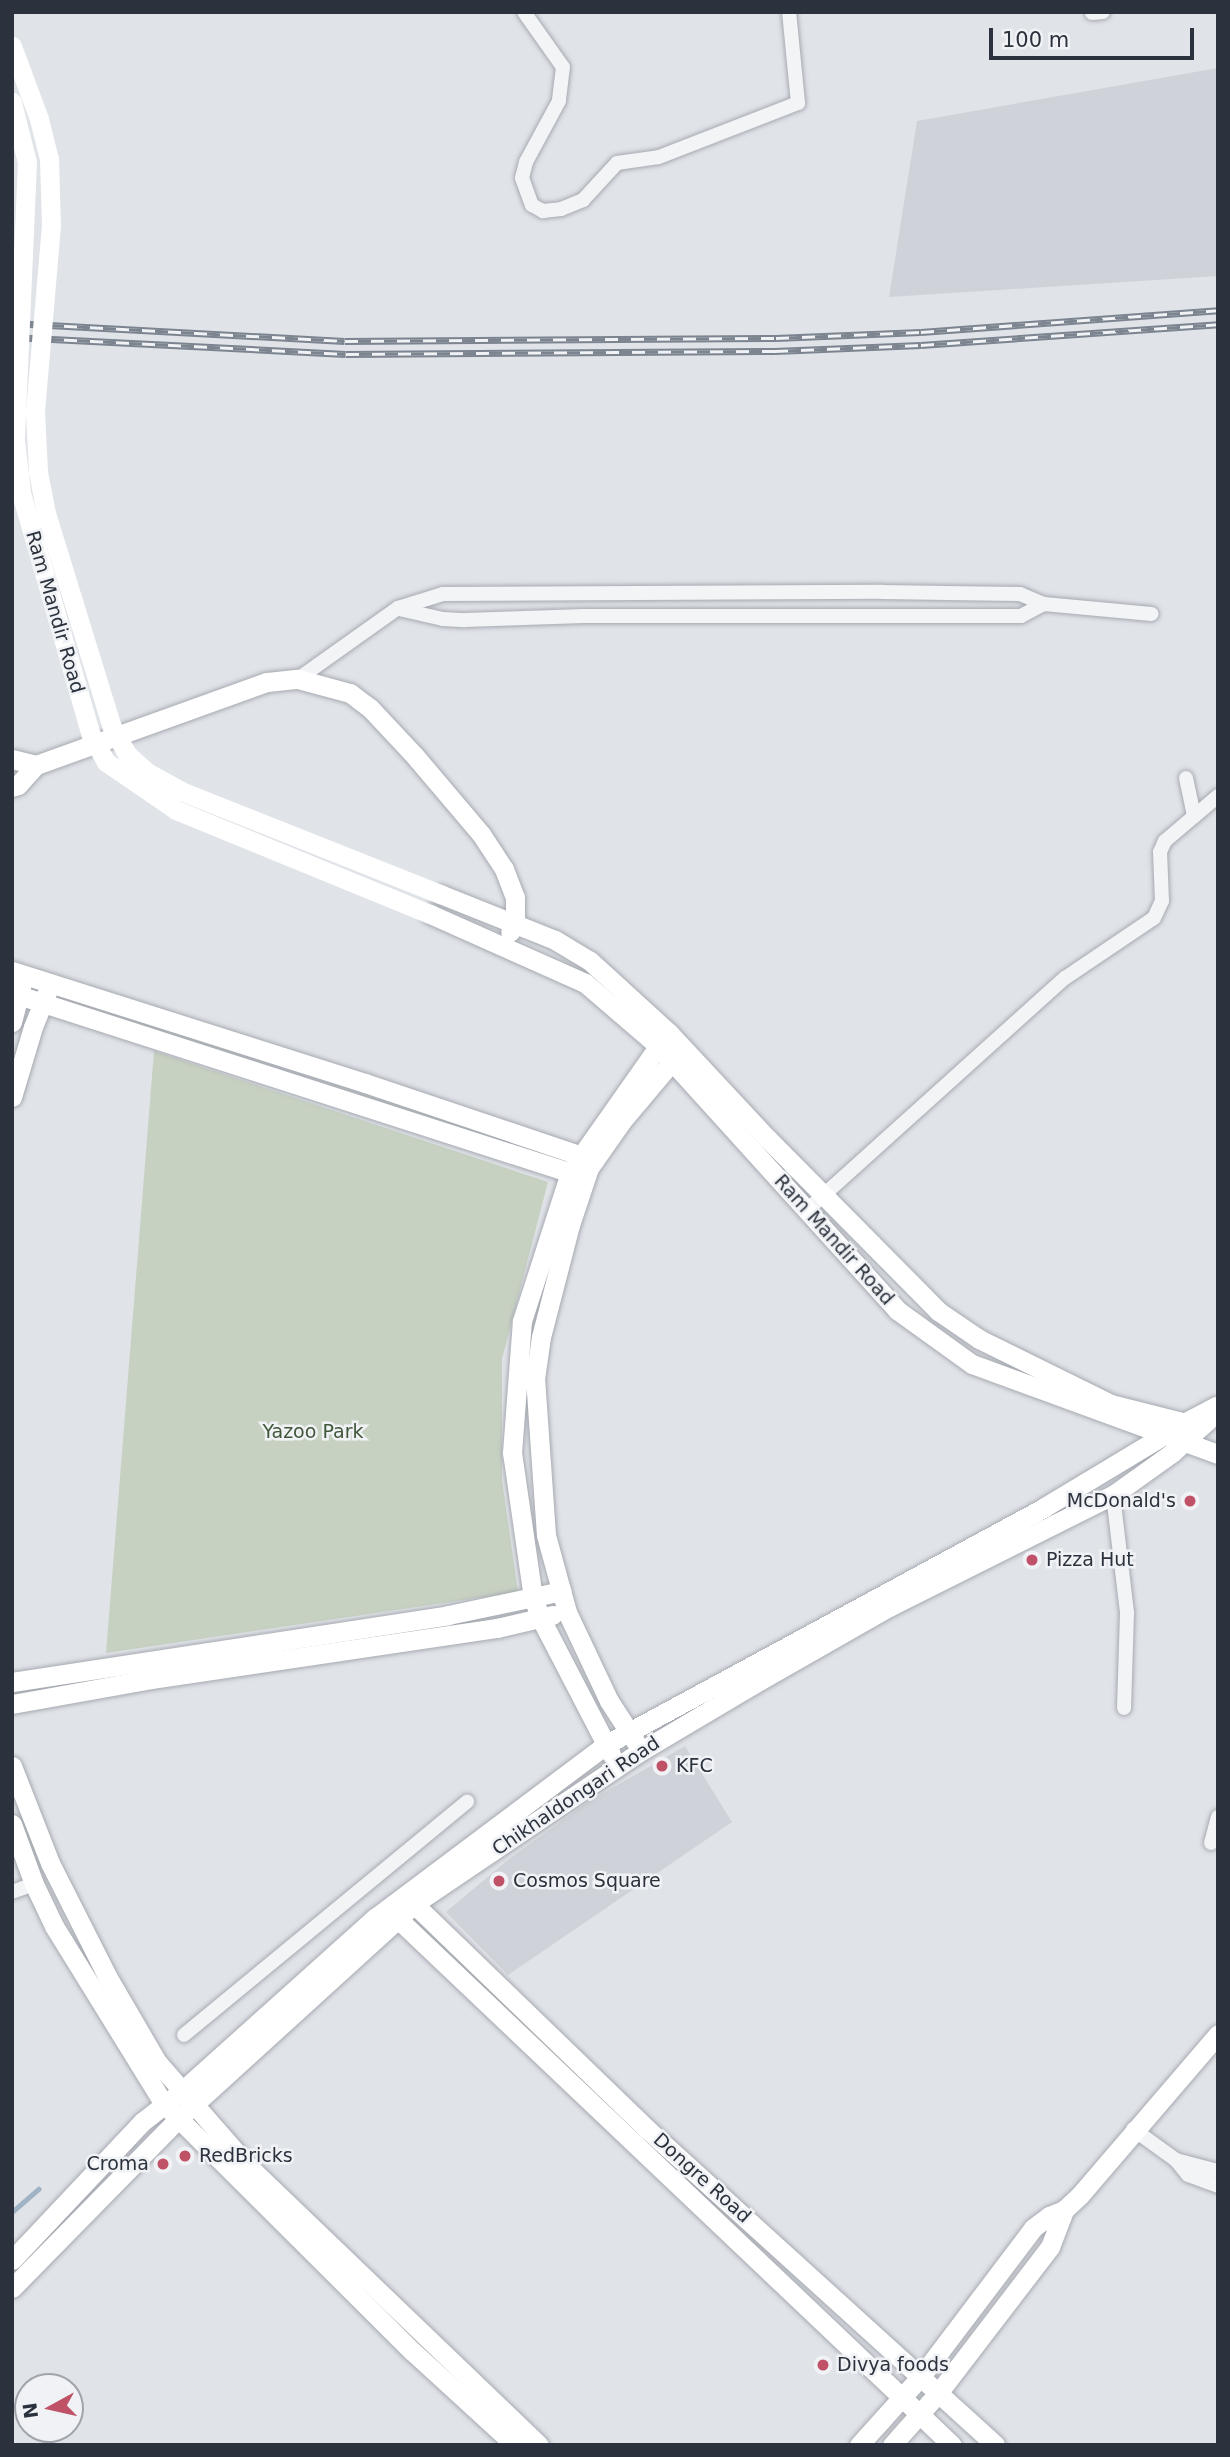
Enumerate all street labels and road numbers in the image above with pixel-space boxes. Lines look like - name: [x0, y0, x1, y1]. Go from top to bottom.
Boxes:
- street label: Ram Mandir Road: [21, 528, 89, 696]
- street label: Ram Mandir Road: [769, 1170, 899, 1310]
- street label: Chikhaldongari Road: [488, 1732, 664, 1860]
- street label: Dongre Road: [649, 2128, 755, 2228]

